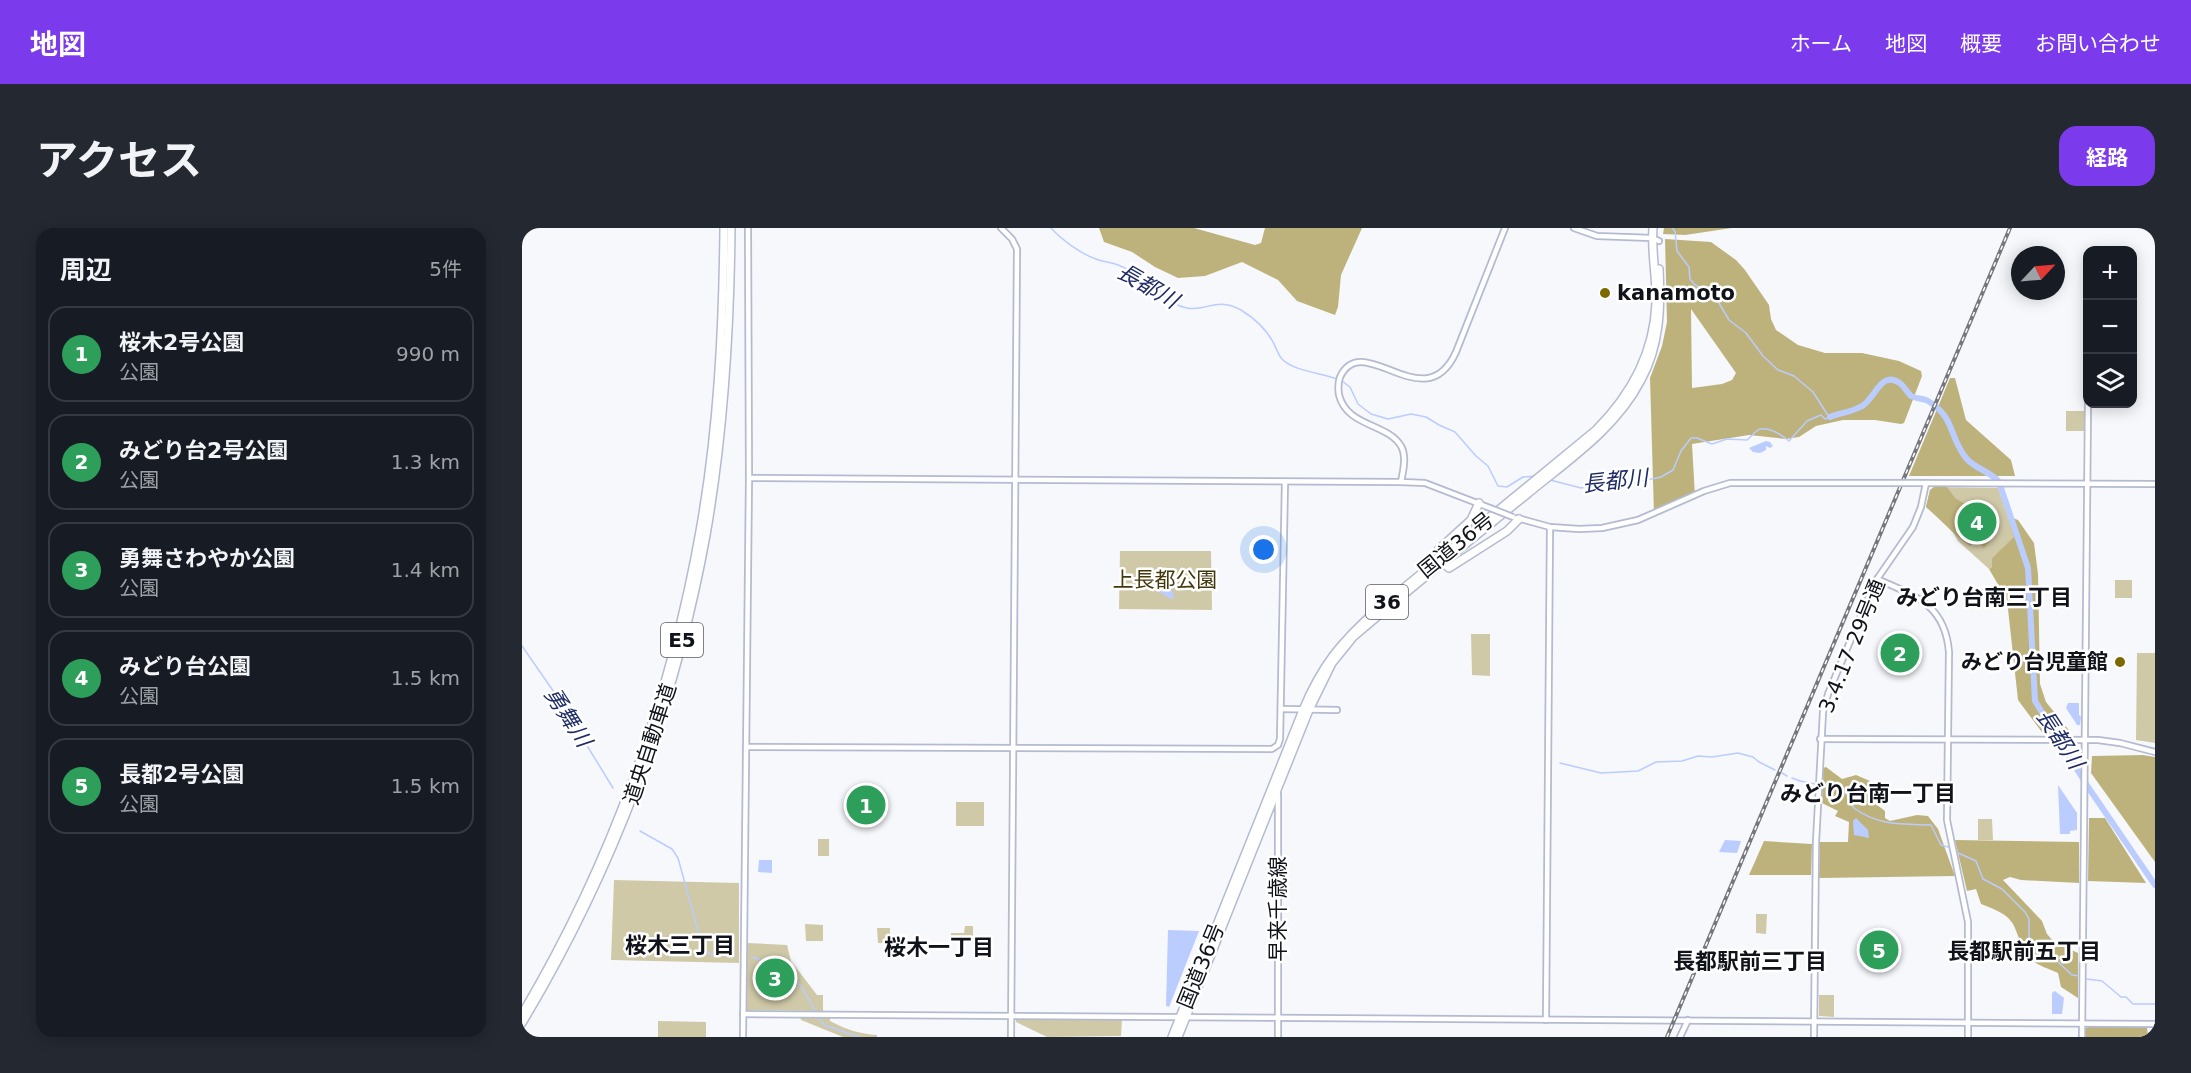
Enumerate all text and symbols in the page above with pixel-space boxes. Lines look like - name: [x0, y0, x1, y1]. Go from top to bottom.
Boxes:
- text: 地図: [30, 28, 86, 61]
- text: ホーム: [1790, 32, 1852, 56]
- text: 地図: [1885, 32, 1927, 56]
- text: 概要: [1960, 32, 2002, 56]
- text: お問い合わせ: [2035, 32, 2161, 56]
- button: 経路: [2059, 126, 2155, 186]
- text: アクセス: [36, 136, 202, 185]
- north arrow: [2011, 246, 2065, 300]
- map controls: [2083, 246, 2137, 408]
- button: +: [2083, 246, 2137, 300]
- text: 周辺: [60, 255, 112, 285]
- text: 5件: [429, 257, 462, 281]
- water label: 長都川: [1113, 259, 1185, 314]
- place label: kanamoto: [1617, 281, 1735, 305]
- marker: kanamoto: [1598, 286, 1612, 300]
- button: −: [2083, 300, 2137, 354]
- text: 桜木2号公園: [119, 330, 244, 355]
- text: 1: [75, 342, 88, 366]
- text: 990 m: [396, 342, 460, 366]
- button: layers: [2083, 354, 2137, 408]
- text: 公園: [119, 360, 159, 384]
- text: みどり台2号公園: [119, 438, 288, 463]
- text: 2: [75, 450, 88, 474]
- text: 1.3 km: [391, 450, 460, 474]
- water label: 長都川: [1581, 465, 1651, 497]
- text: 公園: [119, 468, 159, 492]
- pin: 4: [1958, 500, 1996, 544]
- street label: 国道36号: [1414, 507, 1498, 583]
- your location: [1249, 535, 1278, 564]
- text: 勇舞さわやか公園: [119, 546, 295, 571]
- text: 3: [75, 558, 88, 582]
- text: 1.4 km: [391, 558, 460, 582]
- park label: 上長都公園: [1113, 568, 1218, 592]
- text: 公園: [119, 576, 159, 600]
- street label: 3.4.17 29号通: [1814, 576, 1890, 716]
- road number: 36: [1366, 585, 1408, 619]
- district label: みどり台南三丁目: [1896, 585, 2072, 610]
- road number: E5: [661, 623, 703, 657]
- pin: 2: [1880, 630, 1920, 676]
- place label: みどり台児童館: [1961, 650, 2108, 674]
- text: みどり台公園: [119, 654, 251, 679]
- marker: みどり台児童館: [2113, 655, 2127, 669]
- text: 4: [75, 666, 88, 690]
- text: 1.5 km: [391, 666, 460, 690]
- street label: 道央自動車道: [619, 680, 681, 808]
- water label: 勇舞川: [540, 683, 598, 753]
- text: 公園: [119, 684, 159, 708]
- water label: 長都川: [2032, 705, 2090, 775]
- text: 長都2号公園: [119, 762, 244, 787]
- text: 5: [75, 774, 88, 798]
- text: 1.5 km: [391, 774, 460, 798]
- district label: みどり台南一丁目: [1780, 781, 1956, 806]
- pin: 1: [846, 782, 886, 828]
- text: 公園: [119, 792, 159, 816]
- street label: 早来千歳線: [1266, 857, 1290, 962]
- street label: 国道36号: [1173, 920, 1229, 1012]
- pin: 5: [1860, 928, 1898, 972]
- district label: 桜木三丁目: [625, 933, 735, 958]
- district label: 桜木一丁目: [884, 935, 994, 960]
- district label: 長都駅前五丁目: [1947, 939, 2101, 964]
- district label: 長都駅前三丁目: [1673, 949, 1827, 974]
- pin: 3: [756, 956, 794, 1000]

